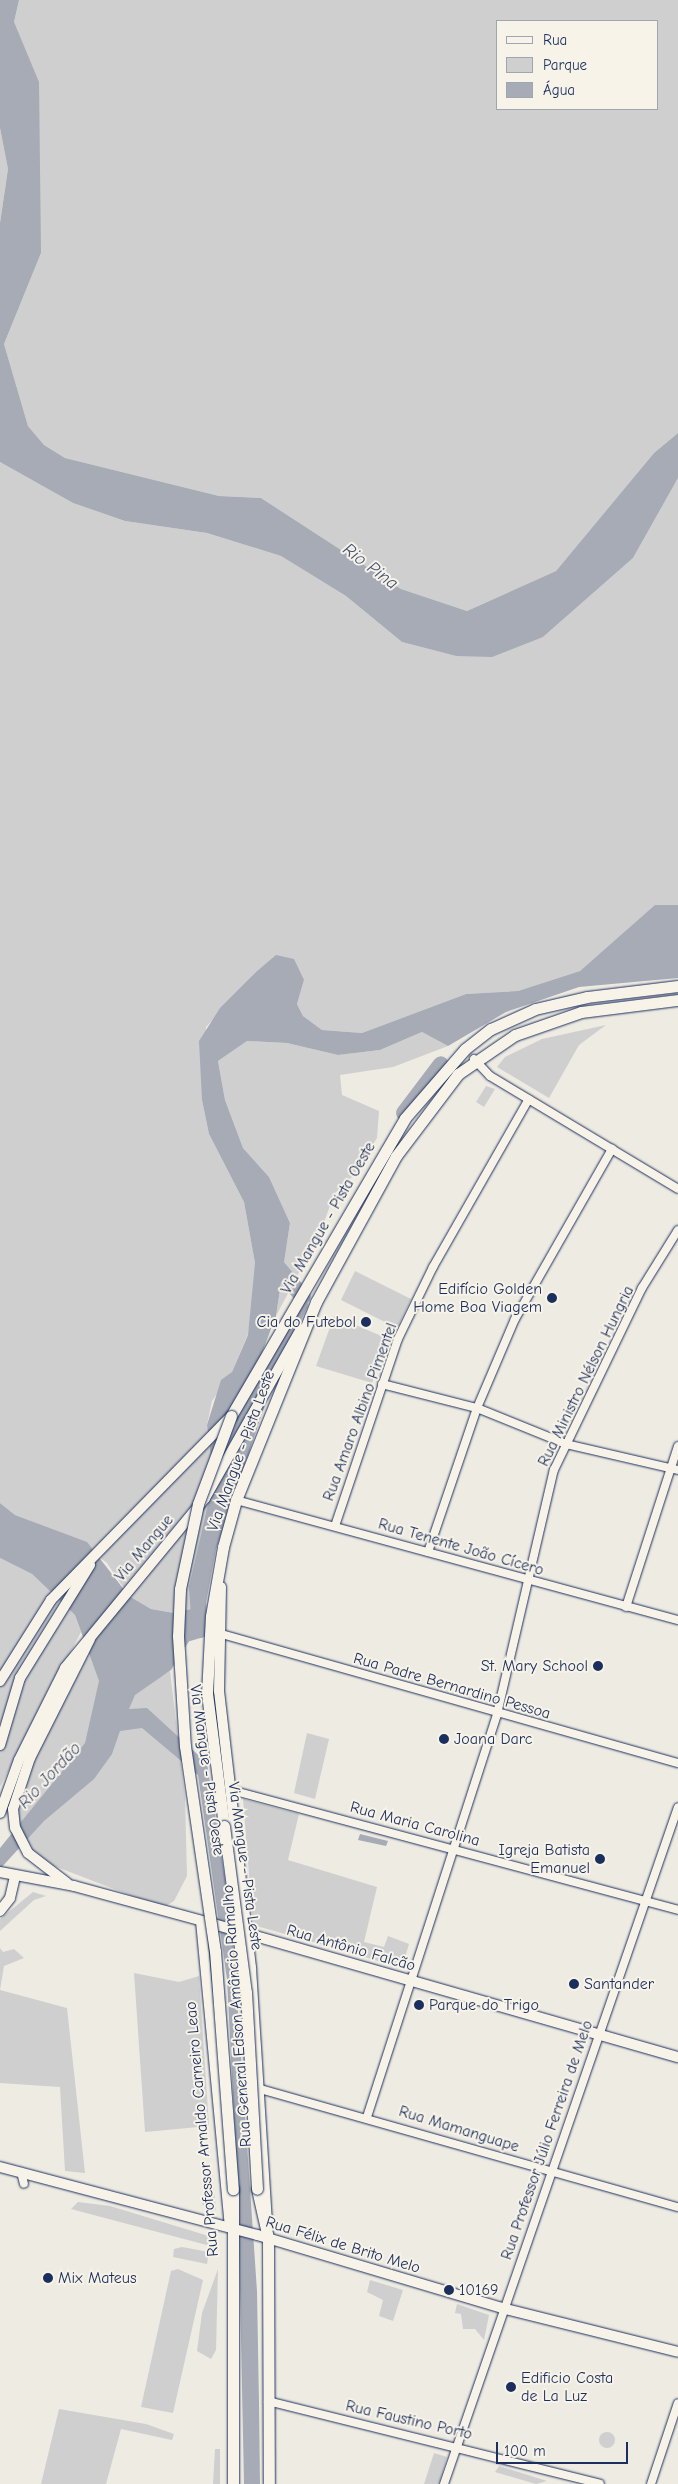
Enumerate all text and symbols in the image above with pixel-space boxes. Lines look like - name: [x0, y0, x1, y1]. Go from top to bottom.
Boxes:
- legend: [496, 20, 658, 110]
- text: Rua: [543, 31, 567, 49]
- text: Parque: [543, 56, 587, 74]
- text: Água: [543, 81, 575, 99]
- water label: Rio Pina: [338, 539, 402, 595]
- street label: Via Mangue - Pista Oeste: [277, 1139, 379, 1297]
- place label: Edifício Golden Home Boa Viagem: [413, 1279, 542, 1317]
- street label: Rua Ministro Nélson Hungria: [534, 1283, 638, 1469]
- marker: Edifício Golden Home Boa Viagem: [546, 1292, 558, 1304]
- place label: Cia do Futebol: [257, 1312, 356, 1332]
- marker: Cia do Futebol: [360, 1316, 372, 1328]
- street label: Rua Amaro Albino Pimentel: [319, 1320, 401, 1504]
- street label: Via Mangue - Pista Leste: [203, 1368, 279, 1534]
- street label: Via Mangue: [111, 1511, 177, 1585]
- street label: Rua Tenente João Cícero: [376, 1514, 546, 1580]
- street label: Rua Padre Bernardino Pessoa: [351, 1649, 553, 1723]
- place label: St. Mary School: [481, 1656, 588, 1676]
- marker: St. Mary School: [592, 1660, 604, 1672]
- street label: Via Mangue - Pista Oeste: [186, 1683, 228, 1857]
- place label: Joana Darc: [454, 1729, 532, 1749]
- marker: Joana Darc: [438, 1733, 450, 1745]
- water label: Rio Jordão: [14, 1738, 86, 1814]
- street label: Via Mangue - Pista Leste: [224, 1781, 266, 1951]
- street label: Rua Maria Carolina: [348, 1797, 482, 1851]
- place label: Igreja Batista Emanuel: [498, 1840, 590, 1878]
- marker: Igreja Batista Emanuel: [594, 1853, 606, 1865]
- street label: Rua General Edson Amâncio Ramalho: [218, 1884, 256, 2148]
- street label: Rua Antônio Falcão: [285, 1920, 417, 1976]
- place label: Santander: [584, 1974, 654, 1994]
- marker: Santander: [568, 1978, 580, 1990]
- place label: Parque do Trigo: [429, 1995, 539, 2015]
- marker: Parque do Trigo: [413, 1999, 425, 2011]
- street label: Rua Professor Arnaldo Carneiro Leao: [181, 2001, 223, 2257]
- street label: Rua Professor Júlio Ferreira de Melo: [497, 2018, 597, 2262]
- street label: Rua Mamanguape: [397, 2102, 521, 2156]
- street label: Rua Félix de Brito Melo: [263, 2212, 423, 2278]
- place label: Mix Mateus: [58, 2268, 137, 2288]
- marker: Mix Mateus: [42, 2272, 54, 2284]
- place label: 10169: [459, 2280, 499, 2300]
- marker: 10169: [443, 2284, 455, 2296]
- place label: Edificio Costa de La Luz: [521, 2368, 613, 2406]
- marker: Edificio Costa de La Luz: [505, 2381, 517, 2393]
- street label: Rua Faustino Porto: [344, 2396, 474, 2444]
- scale bar: [498, 2432, 630, 2464]
- text: 100 m: [504, 2442, 546, 2460]

